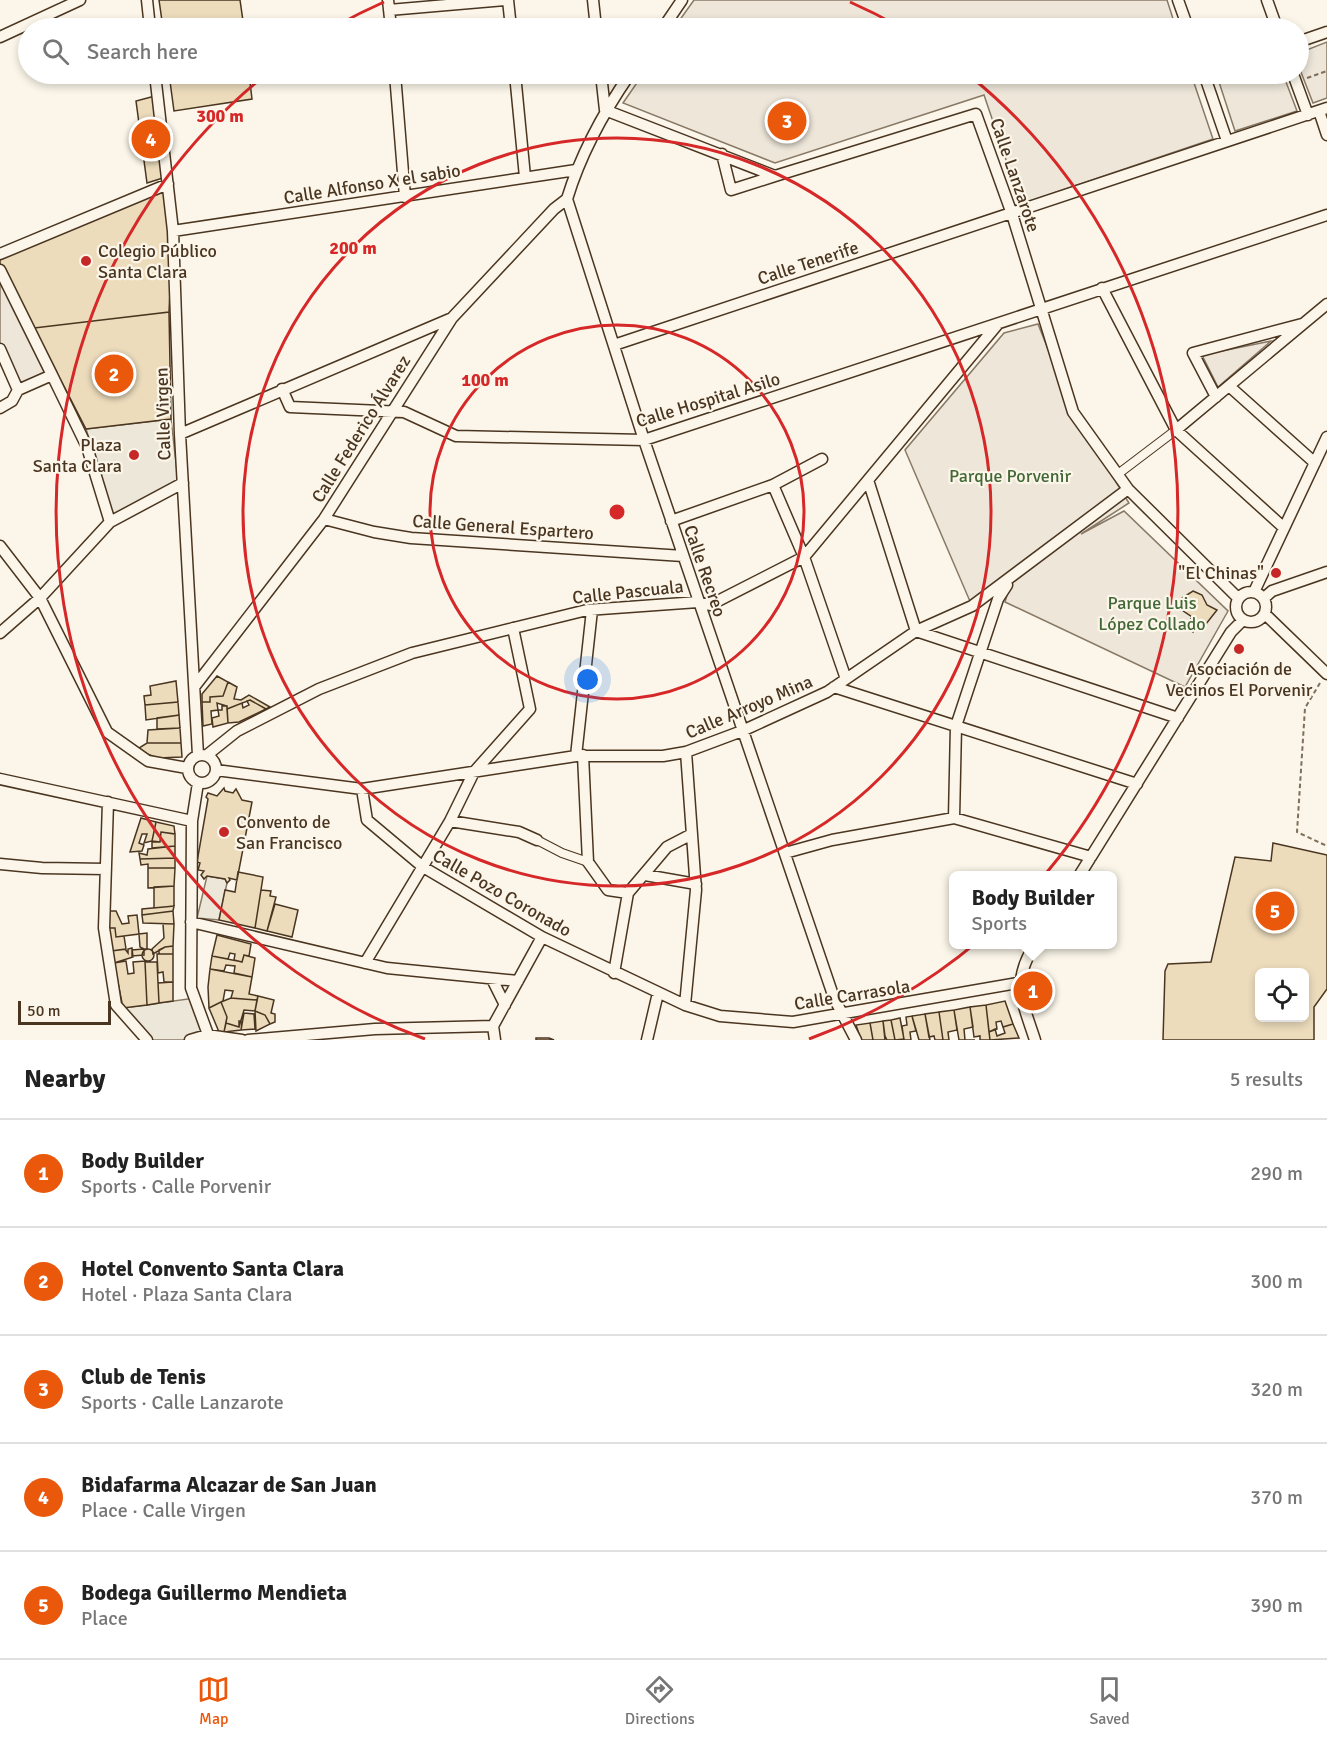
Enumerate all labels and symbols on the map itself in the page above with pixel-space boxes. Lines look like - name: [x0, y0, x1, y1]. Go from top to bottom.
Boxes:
- pin: 3: [768, 98, 806, 144]
- text: 300 m: [196, 105, 244, 127]
- street label: Calle Lanzarote: [985, 115, 1045, 235]
- pin: 4: [132, 116, 170, 162]
- street label: Calle Alfonso X el sabio: [282, 159, 462, 209]
- street label: Calle Tenerife: [755, 236, 861, 290]
- text: 200 m: [329, 237, 377, 259]
- place label: Colegio Público Santa Clara: [98, 240, 217, 283]
- marker: Colegio Público Santa Clara: [79, 254, 93, 268]
- street label: Calle Federico Álvarez: [307, 351, 415, 507]
- pin: 2: [94, 352, 134, 397]
- street label: Calle Virgen: [150, 367, 176, 461]
- street label: Calle Hospital Asilo: [633, 368, 783, 432]
- text: 100 m: [461, 369, 509, 391]
- place label: Plaza Santa Clara: [33, 434, 122, 477]
- marker: Plaza Santa Clara: [127, 448, 141, 462]
- park label: Parque Porvenir: [949, 465, 1071, 487]
- centre of rings: [607, 502, 627, 522]
- street label: Calle General Espartero: [412, 510, 594, 544]
- street label: Calle Recreo: [679, 522, 731, 620]
- place label: "El Chinas": [1178, 562, 1264, 584]
- marker: "El Chinas": [1269, 566, 1283, 580]
- street label: Calle Pascuala: [571, 575, 685, 609]
- park label: Parque Luis López Collado: [1098, 592, 1206, 635]
- marker: Asociación de Vecinos El Porvenir: [1232, 642, 1246, 656]
- place label: Asociación de Vecinos El Porvenir: [1166, 658, 1313, 701]
- your location: [573, 665, 602, 694]
- street label: Calle Arroyo Mina: [682, 670, 816, 744]
- place label: Convento de San Francisco: [236, 811, 342, 854]
- marker: Convento de San Francisco: [217, 825, 231, 839]
- street label: Calle Pozo Coronado: [429, 844, 575, 942]
- pin: 5: [1256, 888, 1294, 934]
- pin: 1: [1014, 968, 1052, 1014]
- street label: Calle Carrasola: [793, 975, 911, 1015]
- scale bar: [18, 998, 111, 1025]

